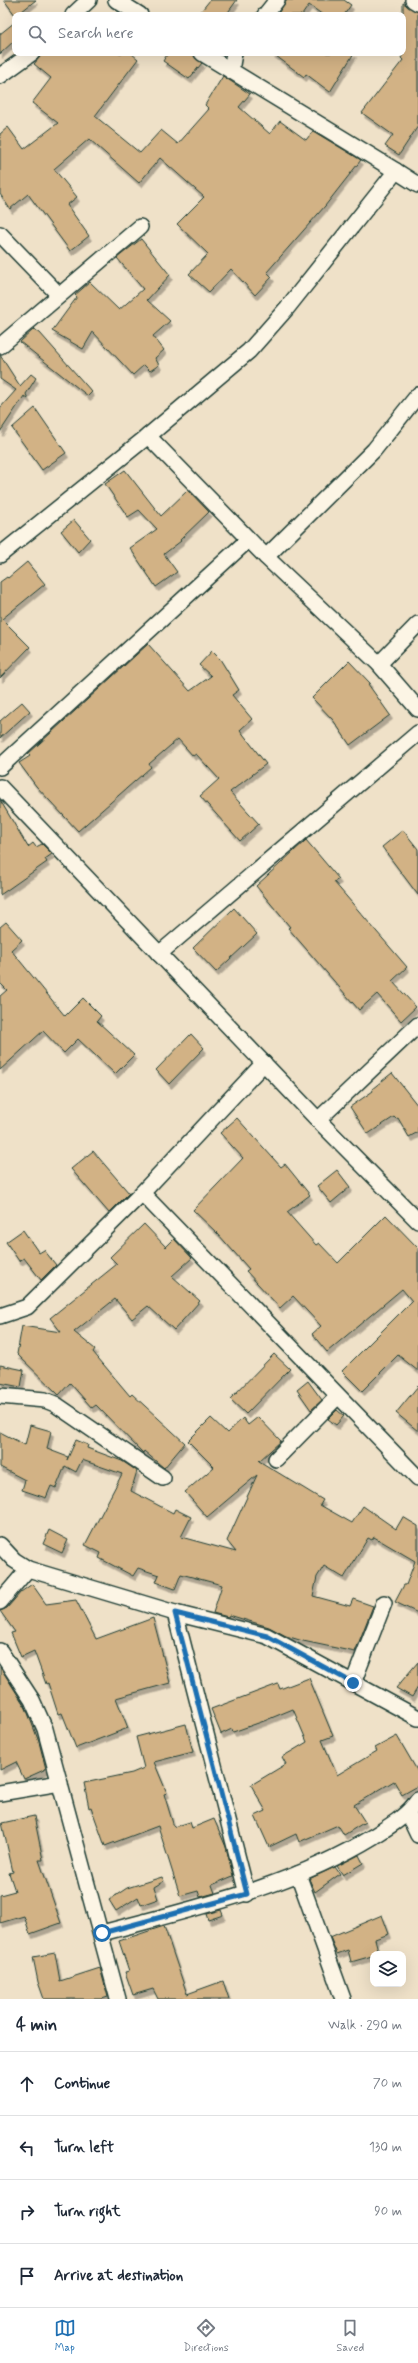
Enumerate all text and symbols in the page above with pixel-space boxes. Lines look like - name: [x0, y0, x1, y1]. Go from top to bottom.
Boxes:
- search box: [12, 12, 406, 56]
- icon: search: [26, 23, 48, 45]
- text: Search here: [58, 24, 134, 44]
- route end: [344, 1674, 362, 1692]
- route start: [93, 1924, 111, 1942]
- map controls: [370, 1951, 406, 1987]
- button: layers: [370, 1951, 406, 1987]
- text: 4 min: [16, 2014, 57, 2036]
- text: Walk · 290 m: [328, 2017, 402, 2034]
- icon: ahead: [16, 2073, 38, 2095]
- text: Continue: [54, 2074, 110, 2094]
- text: 70 m: [373, 2075, 402, 2092]
- icon: left: [16, 2137, 38, 2159]
- text: Turn left: [54, 2138, 114, 2158]
- text: 130 m: [369, 2139, 402, 2156]
- icon: right: [16, 2201, 38, 2223]
- text: Turn right: [54, 2202, 121, 2222]
- text: 90 m: [374, 2203, 402, 2220]
- icon: arrive: [16, 2265, 38, 2287]
- text: Arrive at destination: [54, 2266, 183, 2286]
- tab: Map: [54, 2317, 76, 2355]
- tab: Directions: [183, 2317, 229, 2355]
- tab: Saved: [336, 2317, 364, 2355]

